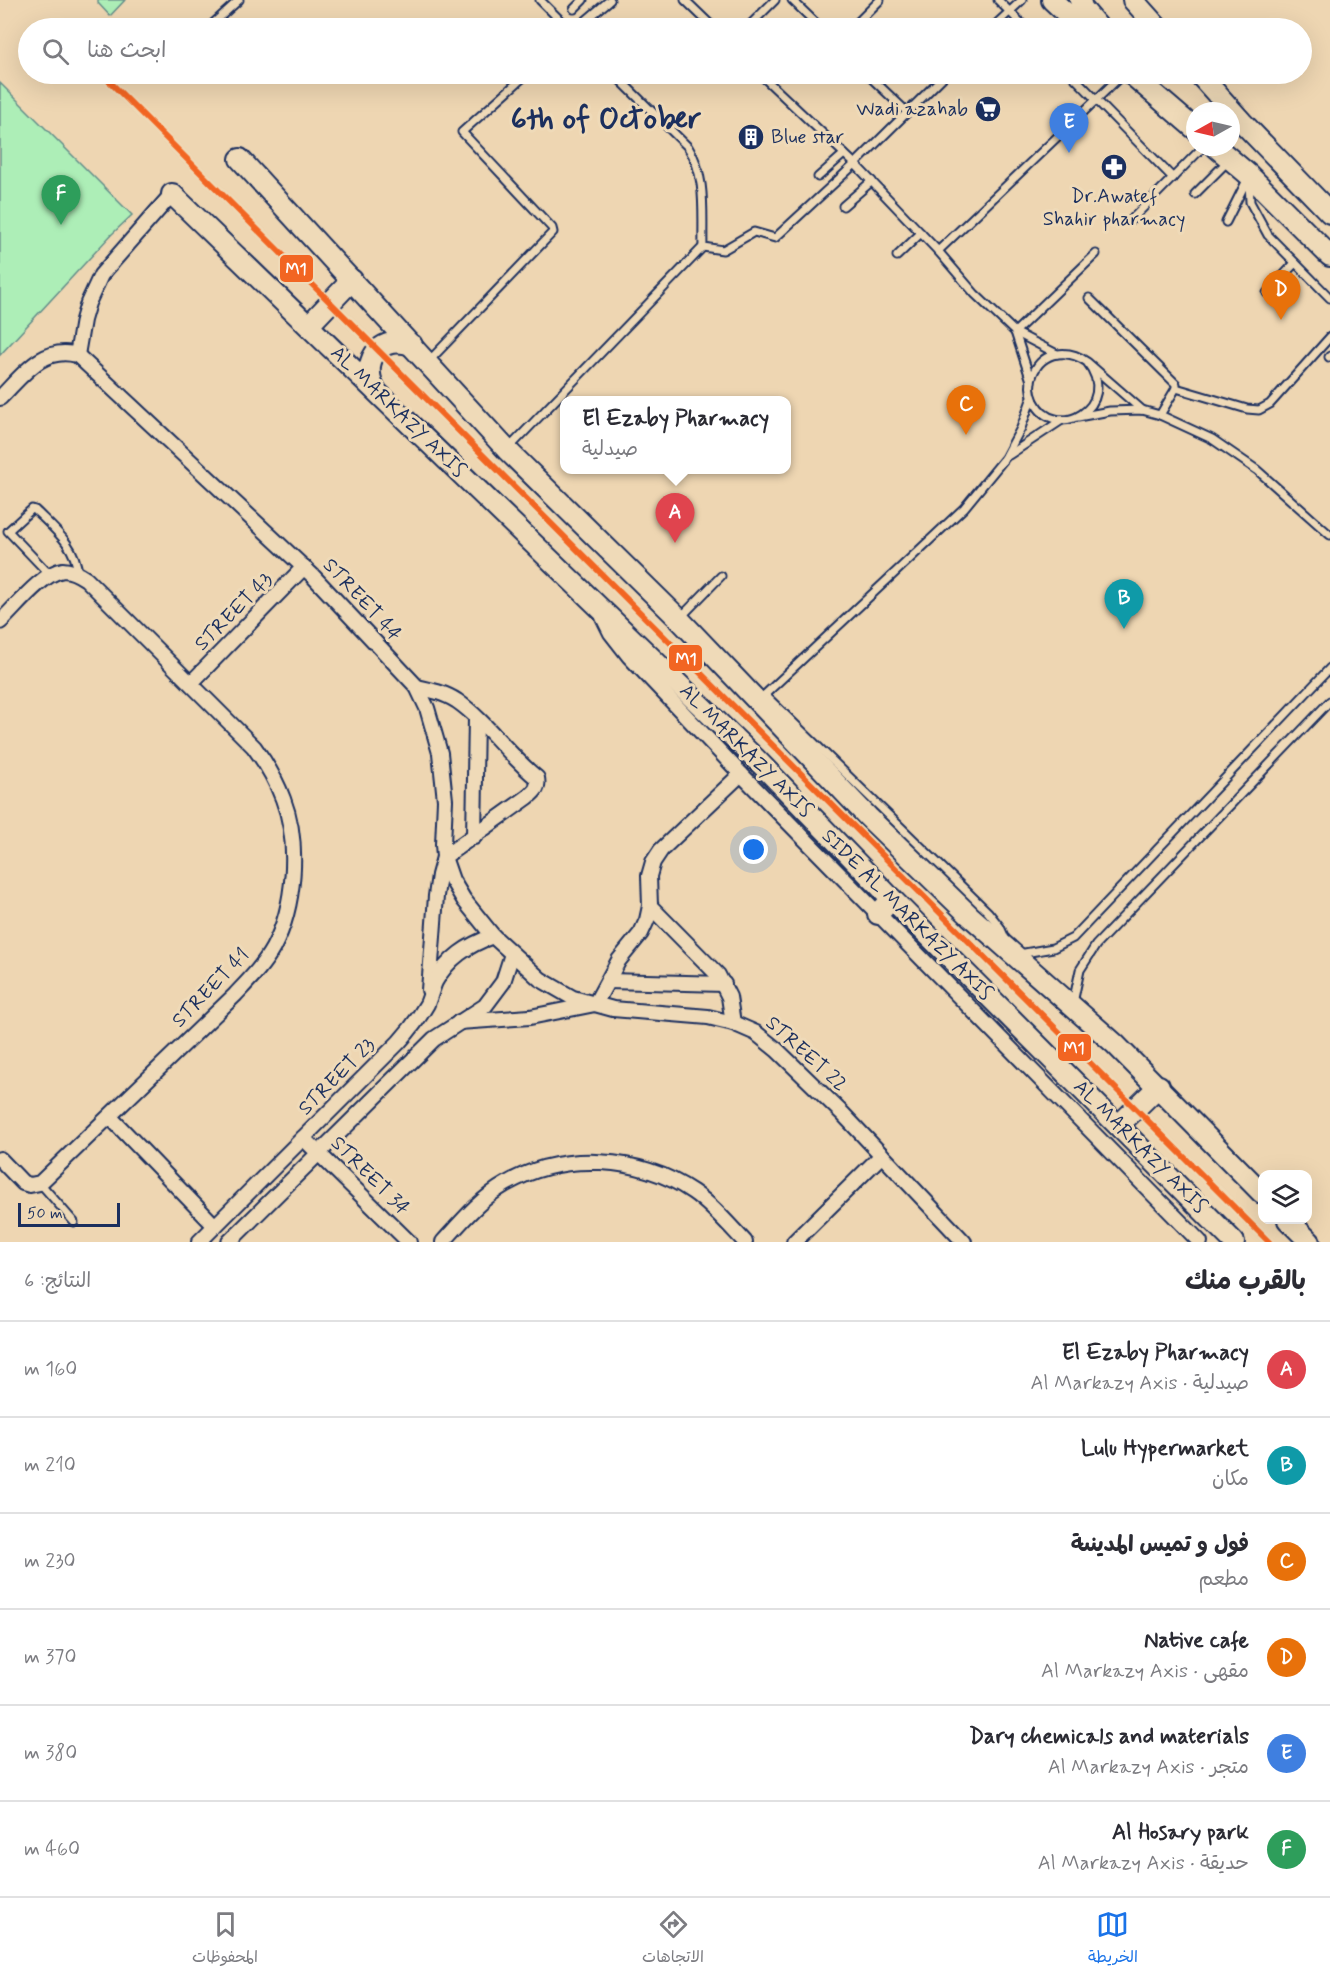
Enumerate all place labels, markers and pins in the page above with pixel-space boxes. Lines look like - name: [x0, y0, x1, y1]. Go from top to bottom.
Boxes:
- supermarket icon: Wadi azahab: [973, 94, 1003, 124]
- place label: Wadi azahab: [856, 96, 968, 123]
- pin: E: [1050, 104, 1088, 153]
- building icon: Blue star: [736, 122, 766, 152]
- place label: Blue star: [771, 124, 844, 151]
- pharmacy icon: Dr.Awatef Shahir pharmacy: [1099, 152, 1129, 182]
- pin: F: [42, 176, 80, 225]
- place label: Dr.Awatef Shahir pharmacy: [1043, 183, 1185, 233]
- pin: D: [1262, 270, 1300, 320]
- pin: C: [946, 386, 986, 435]
- pin: A: [656, 494, 694, 543]
- pin: B: [1104, 580, 1144, 629]

